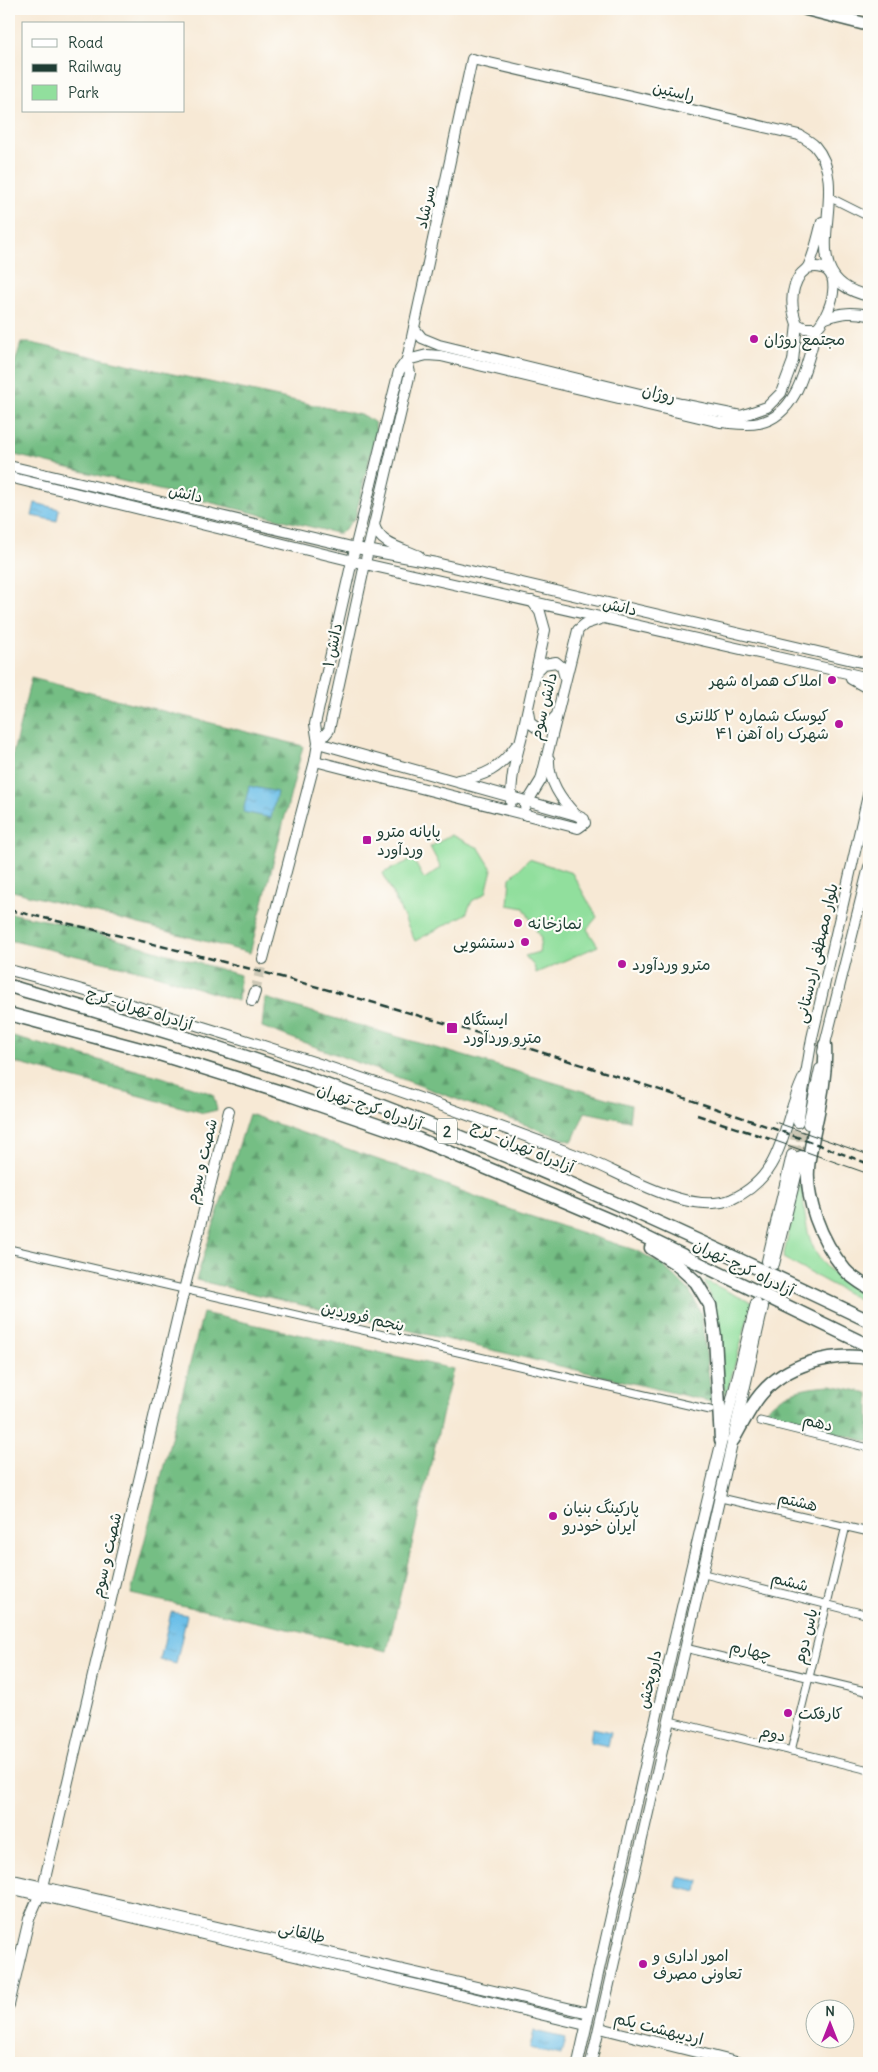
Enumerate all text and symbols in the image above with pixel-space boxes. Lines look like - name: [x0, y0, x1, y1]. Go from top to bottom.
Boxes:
- legend: [22, 22, 185, 112]
- text: Road: [68, 33, 103, 52]
- text: Railway: [68, 57, 122, 76]
- street label: راستین: [651, 76, 697, 106]
- text: Park: [68, 83, 99, 102]
- street label: سرشاد: [411, 184, 439, 230]
- place label: مجتمع روژان: [764, 329, 845, 351]
- marker: مجتمع روژان: [748, 333, 760, 345]
- street label: روژان: [640, 379, 678, 407]
- street label: دانش: [167, 479, 205, 507]
- street label: دانش: [601, 592, 639, 620]
- street label: دانش ۱: [318, 621, 346, 669]
- street label: دانش سوم: [525, 670, 564, 743]
- place label: املاک همراه شهر: [708, 670, 822, 690]
- marker: املاک همراه شهر: [826, 674, 838, 686]
- place label: کیوسک شماره ۲ کلانتری ۴۱ شهرک راه آهن: [675, 705, 829, 743]
- marker: کیوسک شماره ۲ کلانتری ۴۱ شهرک راه آهن: [833, 718, 845, 730]
- place label: پایانه مترو وردآورد: [375, 821, 441, 859]
- marker: پایانه مترو وردآورد: [361, 834, 373, 846]
- street label: بلوار مصطفی اردستانی: [790, 881, 843, 1025]
- place label: نمازخانه: [528, 913, 582, 933]
- marker: نمازخانه: [512, 917, 524, 929]
- place label: دستشویی: [453, 932, 515, 953]
- marker: دستشویی: [519, 936, 531, 948]
- place label: مترو وردآورد: [632, 954, 710, 974]
- marker: مترو وردآورد: [616, 958, 628, 970]
- street label: آزادراه تهران-کرج: [84, 982, 197, 1035]
- place label: ایستگاه مترو وردآورد: [463, 1009, 541, 1047]
- marker: ایستگاه مترو وردآورد: [445, 1021, 459, 1035]
- street label: آزادراه کرج-تهران: [314, 1079, 426, 1135]
- street label: آزادراه تهران-کرج: [468, 1115, 579, 1178]
- street label: شصت و سوم: [181, 1116, 224, 1206]
- road number: 2: [437, 1118, 457, 1144]
- street label: آزادراه کرج-تهران: [690, 1234, 799, 1302]
- street label: پنجم فروردین: [319, 1297, 407, 1338]
- street label: دهم: [800, 1409, 835, 1438]
- street label: هشتم: [775, 1487, 820, 1518]
- place label: پارکینگ بنیان ایران خودرو: [561, 1497, 639, 1536]
- street label: شصت و سوم: [86, 1510, 128, 1600]
- marker: پارکینگ بنیان ایران خودرو: [547, 1510, 559, 1522]
- street label: ششم: [769, 1567, 811, 1598]
- street label: یاس دوم: [788, 1606, 824, 1667]
- street label: چهارم: [727, 1636, 774, 1667]
- street label: داروپخش: [633, 1648, 666, 1711]
- place label: کارفکت: [798, 1703, 843, 1723]
- marker: کارفکت: [782, 1707, 794, 1719]
- street label: دوم: [757, 1720, 788, 1749]
- street label: طالقانی: [276, 1917, 327, 1948]
- place label: امور اداری و تعاونی مصرف: [651, 1945, 742, 1984]
- marker: امور اداری و تعاونی مصرف: [637, 1958, 649, 1970]
- north arrow: [806, 2000, 856, 2050]
- text: N: [825, 2002, 835, 2020]
- street label: اردیبهشت یکم: [612, 2007, 706, 2052]

